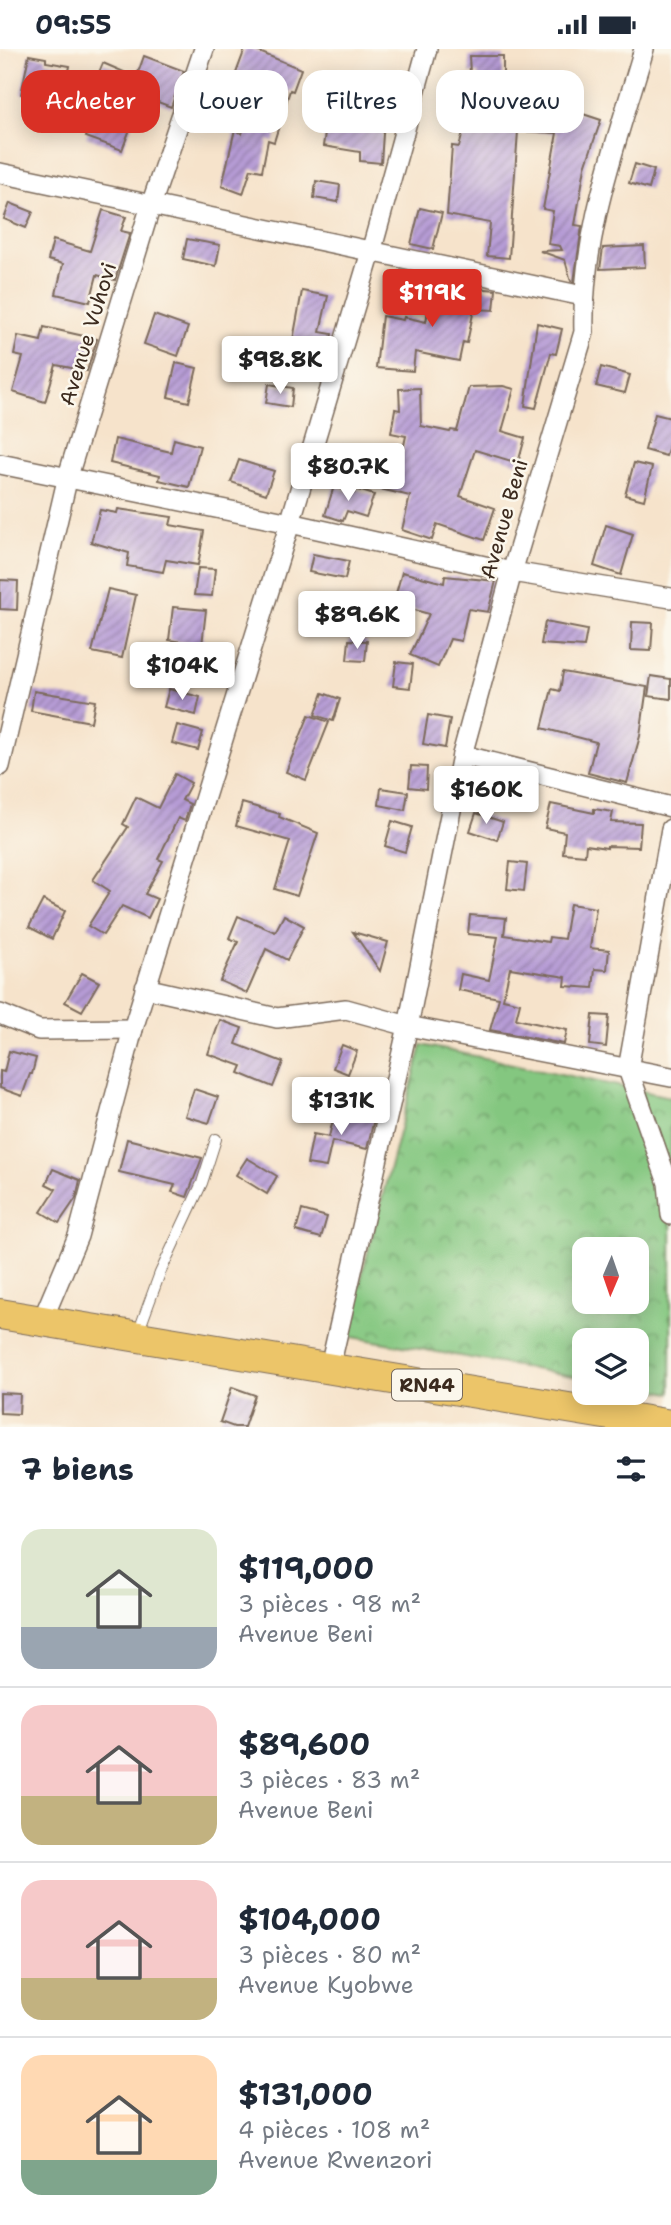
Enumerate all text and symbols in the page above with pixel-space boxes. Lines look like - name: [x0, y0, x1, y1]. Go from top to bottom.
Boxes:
- text: 09:55: [35, 7, 111, 42]
- chip: Acheter: [21, 70, 160, 133]
- chip: Louer: [174, 70, 288, 133]
- chip: Filtres: [302, 70, 422, 133]
- chip: Nouveau: [436, 70, 584, 133]
- street label: Avenue Vuhovi: [53, 259, 123, 409]
- pin: $119K: [383, 269, 481, 329]
- text: $119K: [399, 277, 465, 307]
- pin: $98.8K: [223, 337, 337, 396]
- text: $98.8K: [238, 344, 322, 374]
- pin: $80.7K: [291, 443, 405, 503]
- text: $80.7K: [307, 451, 389, 481]
- street label: Avenue Beni: [473, 456, 535, 582]
- pin: $89.6K: [300, 591, 414, 651]
- text: $89.6K: [314, 599, 400, 629]
- pin: $104K: [133, 643, 231, 702]
- text: $104K: [146, 650, 218, 680]
- pin: $160K: [437, 767, 535, 826]
- text: $160K: [450, 774, 522, 804]
- pin: $131K: [292, 1077, 390, 1137]
- text: $131K: [308, 1085, 374, 1115]
- north arrow: [572, 1237, 649, 1314]
- map controls: [572, 1237, 649, 1405]
- button: layers: [572, 1328, 649, 1405]
- road number: RN44: [392, 1369, 462, 1401]
- text: 7 biens: [21, 1449, 134, 1490]
- icon: filters: [612, 1450, 650, 1488]
- text: $119,000: [238, 1548, 374, 1589]
- icon: home: [77, 1557, 161, 1641]
- text: 3 pièces · 98 m²: [238, 1589, 421, 1619]
- text: Avenue Beni: [238, 1619, 374, 1649]
- text: $89,600: [238, 1724, 370, 1765]
- icon: home: [77, 1733, 161, 1817]
- text: 3 pièces · 83 m²: [238, 1765, 420, 1795]
- text: Avenue Beni: [238, 1795, 374, 1825]
- text: $104,000: [238, 1899, 381, 1940]
- icon: home: [77, 1908, 161, 1992]
- text: 3 pièces · 80 m²: [238, 1940, 421, 1970]
- text: Avenue Kyobwe: [238, 1970, 414, 2000]
- text: $131,000: [238, 2074, 373, 2115]
- icon: home: [77, 2083, 161, 2167]
- text: 4 pièces · 108 m²: [238, 2115, 430, 2145]
- text: Avenue Rwenzori: [238, 2145, 433, 2175]

